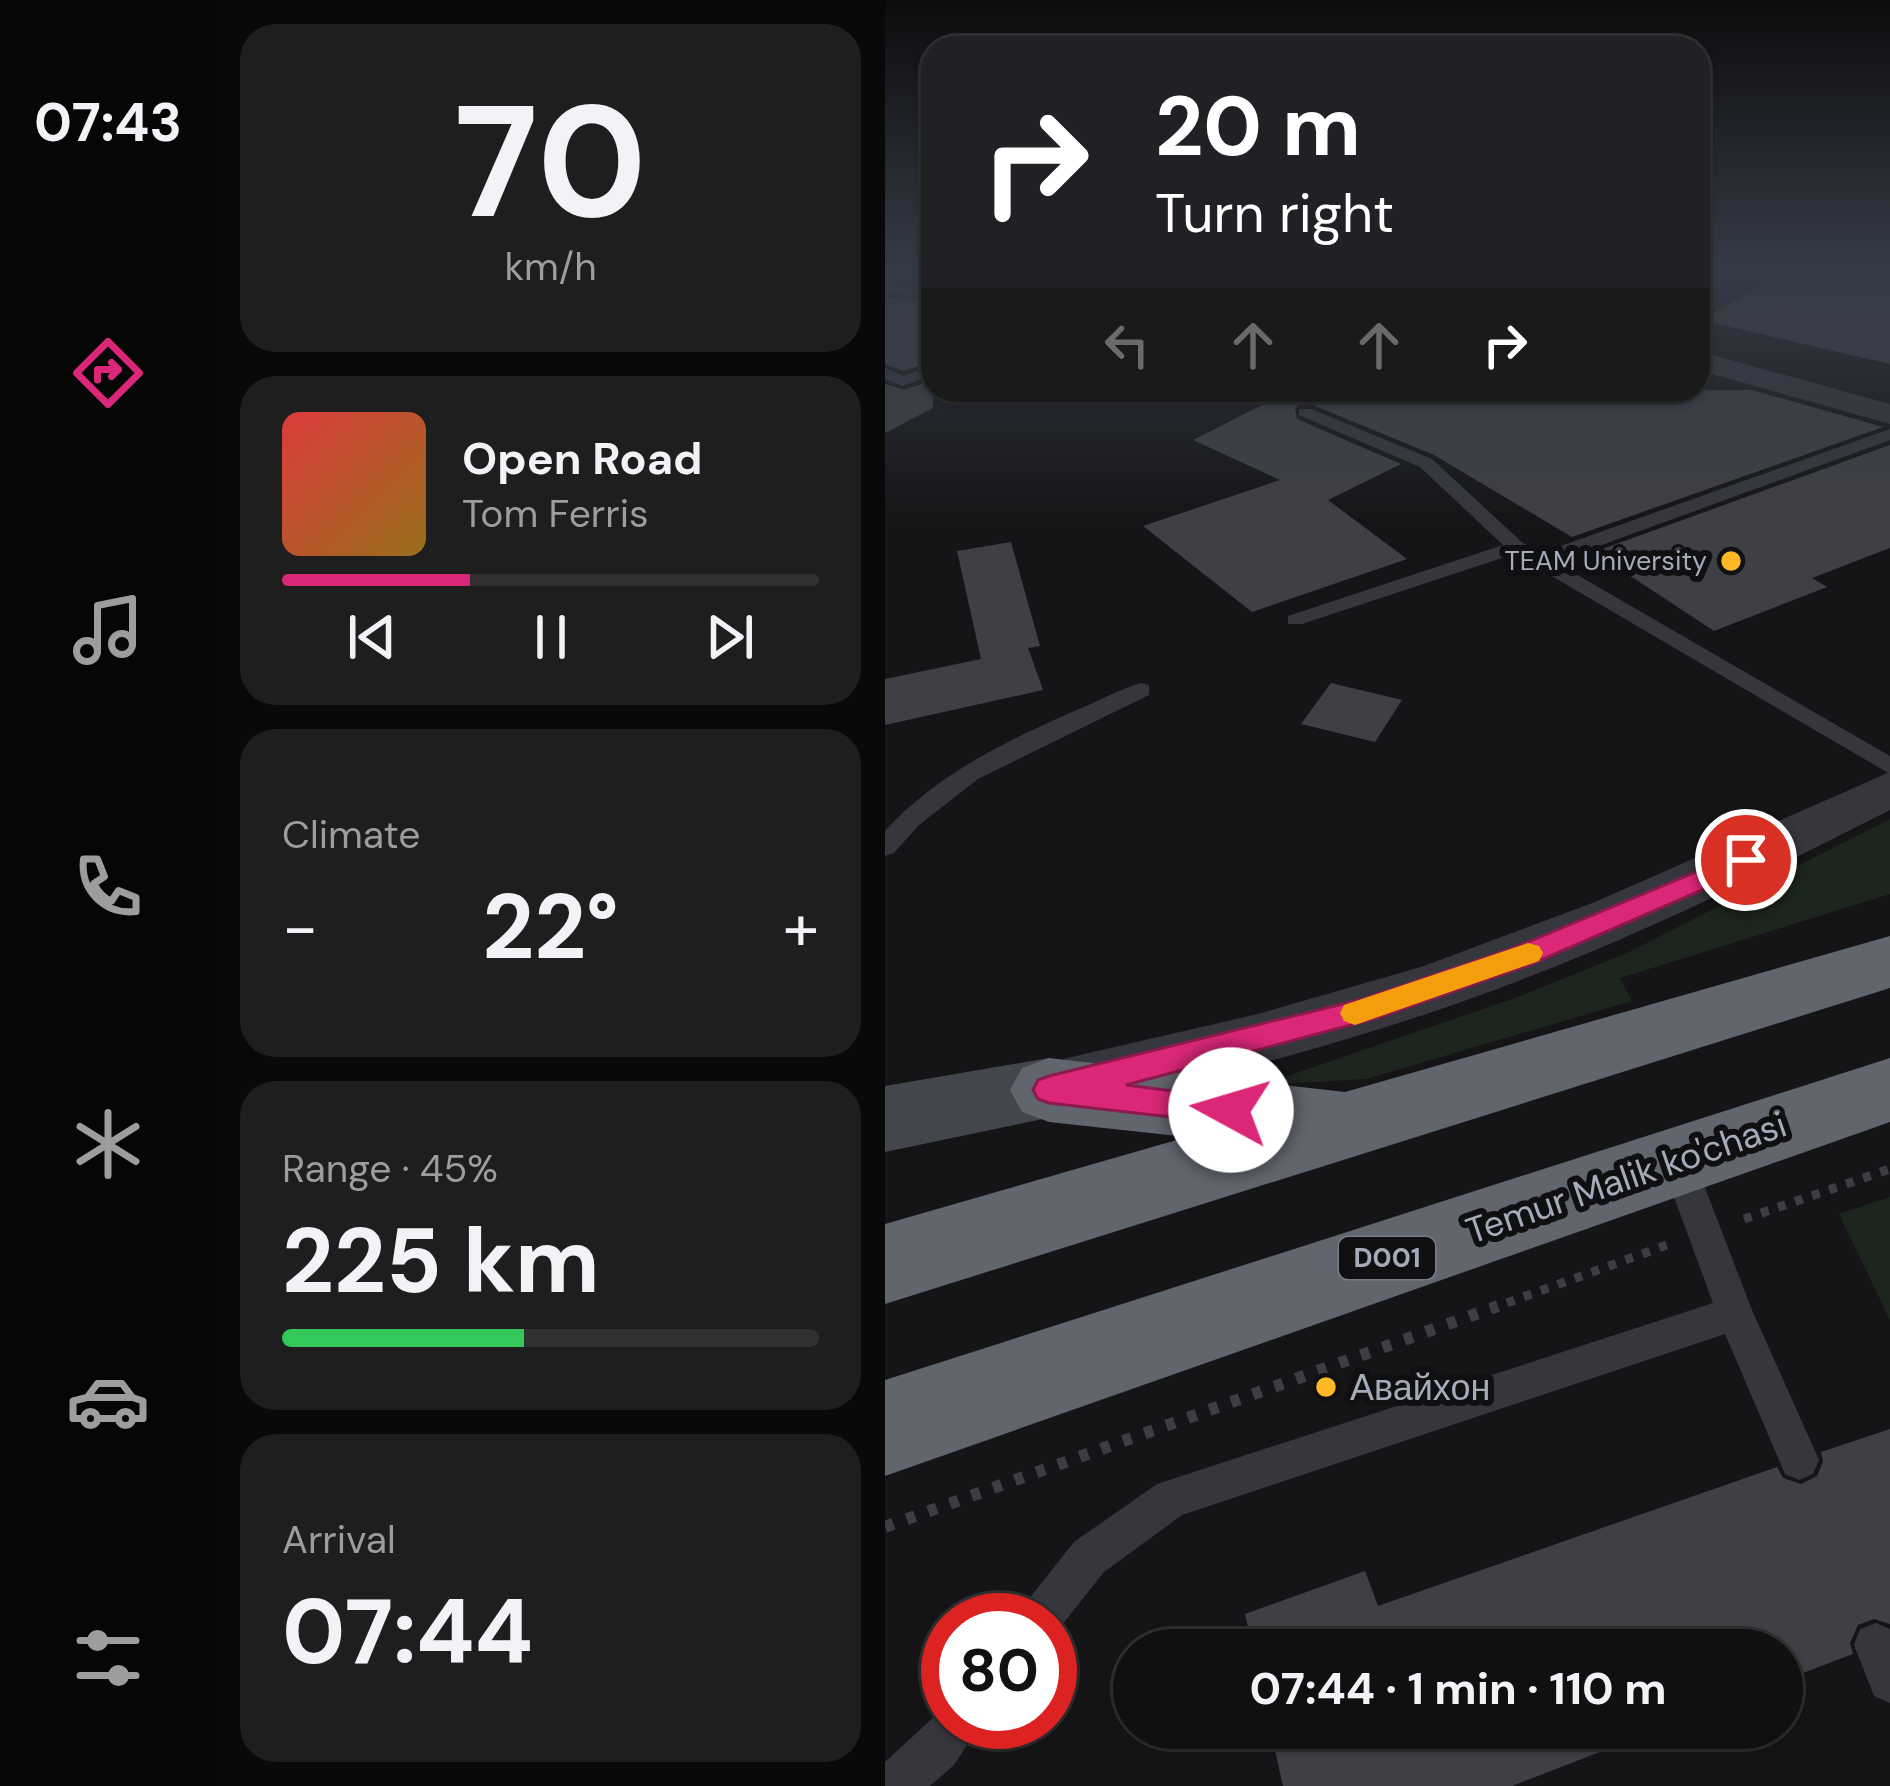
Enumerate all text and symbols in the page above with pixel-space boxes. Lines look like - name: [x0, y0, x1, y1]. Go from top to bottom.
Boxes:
- text: 70: [454, 61, 647, 264]
- text: 20 m: [1155, 72, 1361, 181]
- icon: right: [957, 84, 1113, 240]
- text: 07:43: [34, 87, 182, 158]
- text: Turn right: [1155, 178, 1394, 249]
- text: km/h: [504, 241, 597, 292]
- icon: left: [1094, 312, 1160, 378]
- icon: ahead: [1220, 312, 1286, 378]
- icon: ahead: [1346, 312, 1412, 378]
- icon: right: [1472, 312, 1538, 378]
- icon: directions: [66, 331, 150, 415]
- text: Open Road: [462, 429, 703, 488]
- text: Tom Ferris: [462, 488, 649, 539]
- place label: TEAM University: [1505, 543, 1707, 578]
- marker: TEAM University: [1718, 548, 1744, 574]
- icon: music: [66, 588, 150, 672]
- icon: previous: [339, 604, 405, 670]
- icon: pause: [518, 604, 584, 670]
- icon: next: [697, 604, 763, 670]
- text: Climate: [282, 809, 420, 860]
- pin: [1695, 809, 1797, 911]
- icon: arrive: [1713, 827, 1779, 893]
- icon: phone: [66, 845, 150, 929]
- text: 22°: [482, 869, 619, 986]
- text: −: [282, 885, 318, 970]
- text: +: [783, 885, 819, 970]
- position arrow: [1168, 1047, 1294, 1173]
- street label: Temur Malik ko'chasi: [1460, 1101, 1793, 1254]
- icon: climate: [66, 1102, 150, 1186]
- text: Range · 45%: [282, 1143, 498, 1194]
- text: 225 km: [282, 1203, 600, 1320]
- road number: D001: [1339, 1237, 1435, 1279]
- icon: car: [66, 1359, 150, 1443]
- place label: Авайхон: [1350, 1364, 1490, 1411]
- marker: Авайхон: [1313, 1374, 1339, 1400]
- text: Arrival: [282, 1514, 396, 1565]
- text: 07:44: [282, 1574, 533, 1691]
- speed limit sign: 80: [921, 1593, 1077, 1749]
- icon: filters: [66, 1616, 150, 1700]
- text: 07:44 · 1 min · 110 m: [1249, 1659, 1667, 1718]

